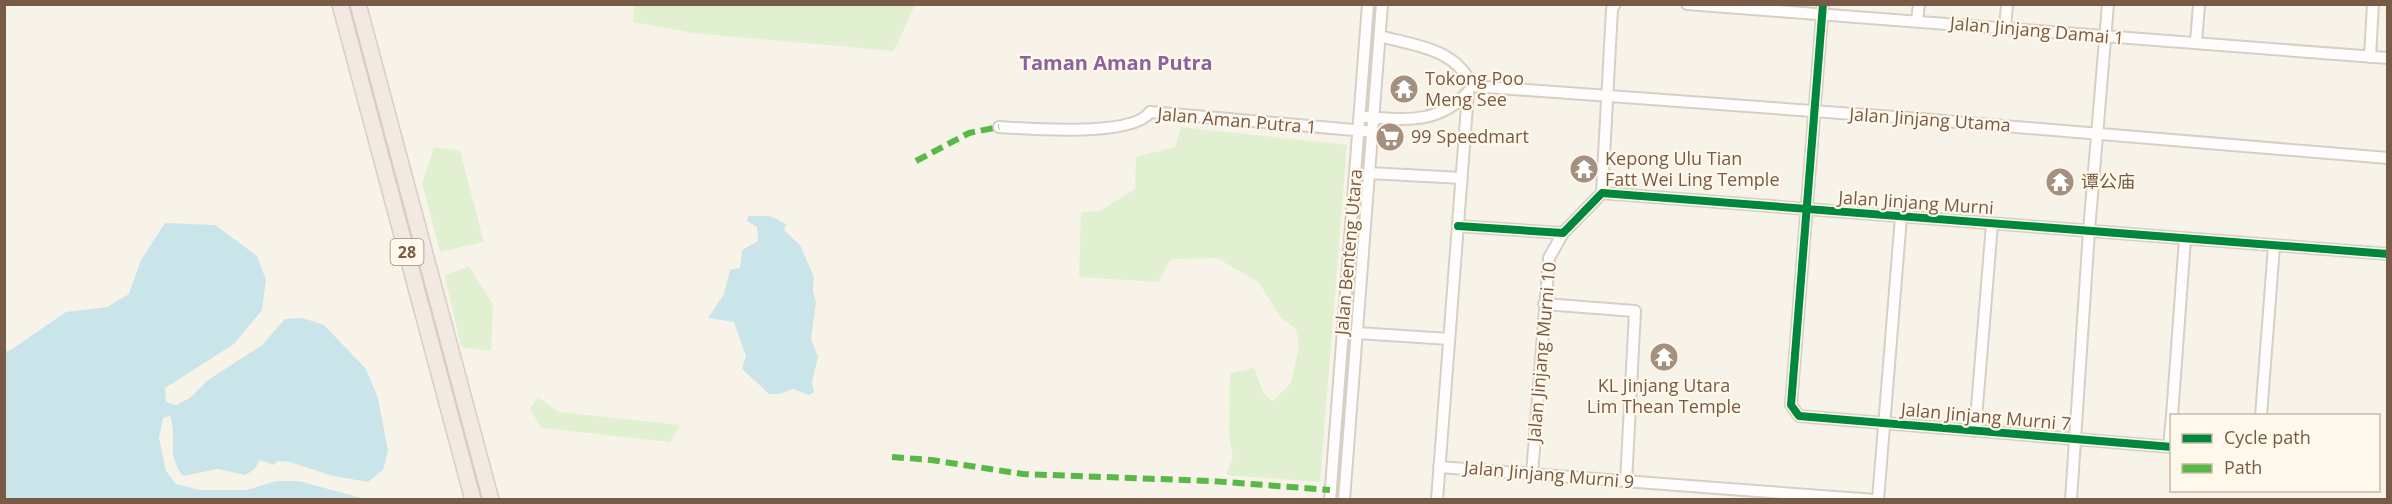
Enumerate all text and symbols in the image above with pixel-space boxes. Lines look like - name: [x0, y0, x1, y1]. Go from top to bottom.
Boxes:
- street label: Jalan Jinjang Damai 1: [1947, 10, 2125, 50]
- district label: Taman Aman Putra: [1019, 49, 1213, 76]
- place label: Tokong Poo Meng See: [1425, 66, 1524, 111]
- temple icon: Tokong Poo Meng See: [1388, 73, 1420, 105]
- street label: Jalan Aman Putra 1: [1155, 101, 1318, 139]
- street label: Jalan Jinjang Utama: [1847, 101, 2012, 137]
- supermarket icon: 99 Speedmart: [1374, 121, 1406, 153]
- place label: 99 Speedmart: [1411, 124, 1529, 148]
- place label: Kepong Ulu Tian Fatt Wei Ling Temple: [1605, 146, 1780, 191]
- temple icon: Kepong Ulu Tian Fatt Wei Ling Temple: [1568, 153, 1600, 185]
- temple icon: 谭公庙: [2044, 166, 2076, 198]
- street label: Jalan Benteng Utara: [1329, 168, 1367, 338]
- place label: 谭公庙: [2081, 169, 2135, 193]
- street label: Jalan Jinjang Murni: [1836, 184, 1995, 219]
- road number: 28: [390, 239, 424, 265]
- street label: Jalan Jinjang Murni 10: [1521, 261, 1561, 445]
- temple icon: KL Jinjang Utara Lim Thean Temple: [1648, 341, 1680, 373]
- place label: KL Jinjang Utara Lim Thean Temple: [1587, 373, 1741, 418]
- street label: Jalan Jinjang Murni 7: [1898, 396, 2072, 435]
- legend: [2170, 414, 2380, 492]
- text: Cycle path: [2224, 425, 2311, 449]
- street label: Jalan Jinjang Murni 9: [1461, 454, 1635, 493]
- text: Path: [2224, 455, 2262, 479]

